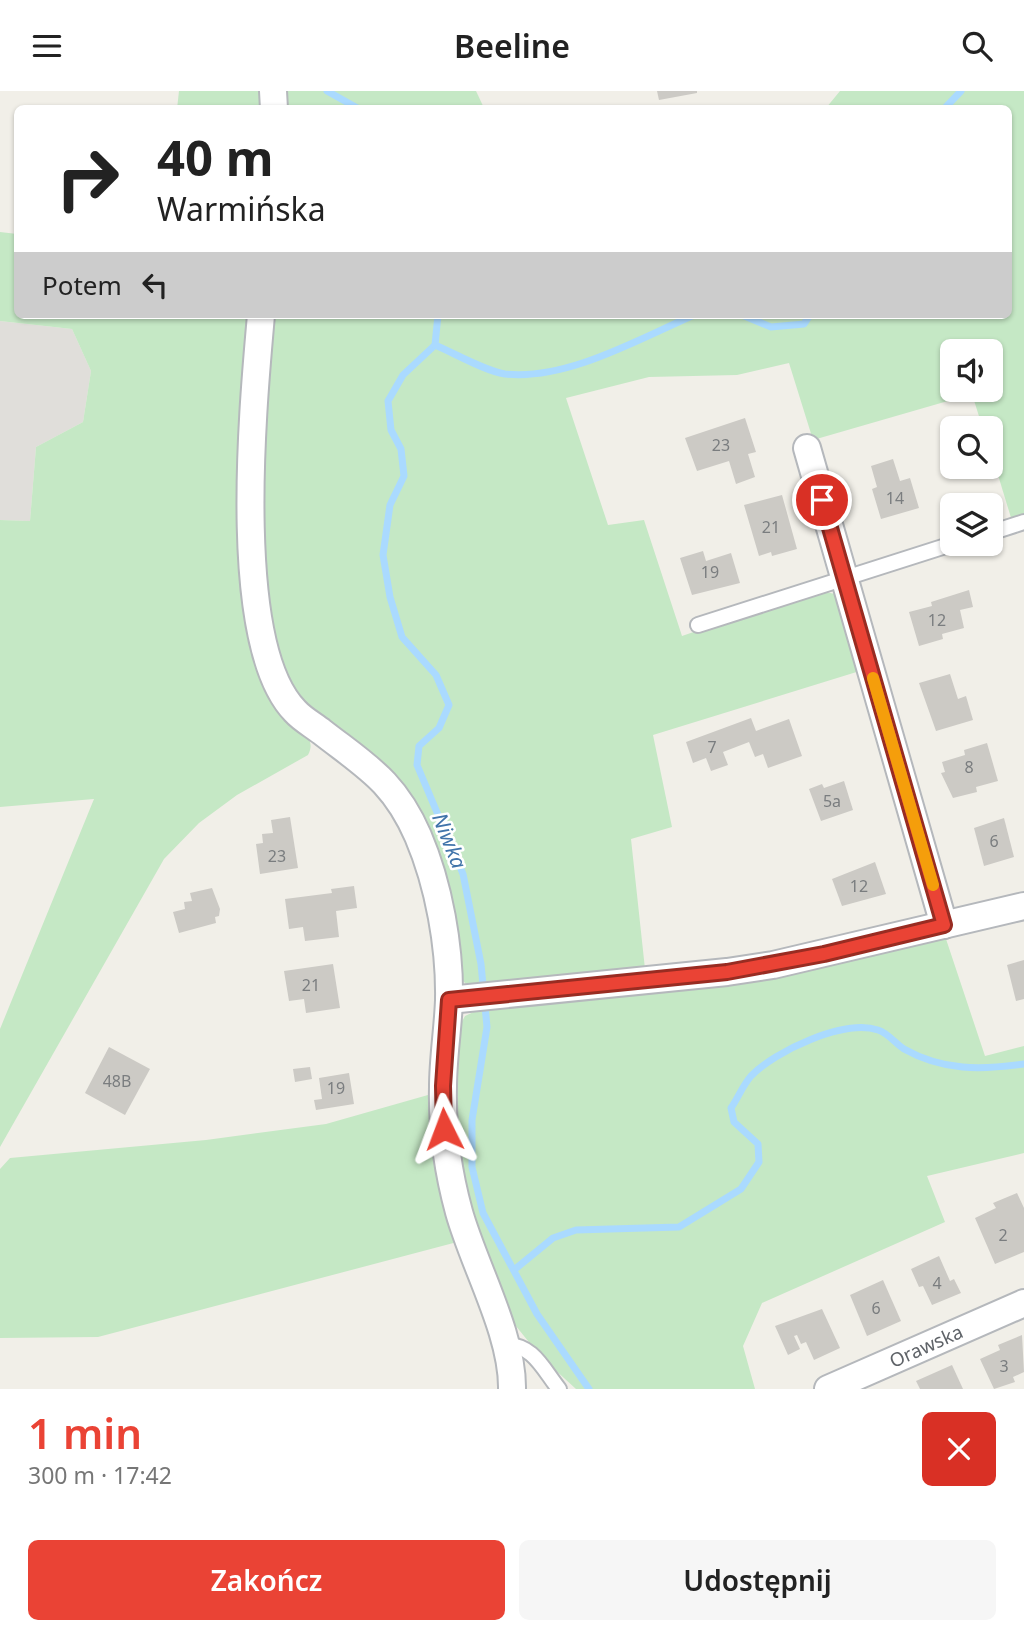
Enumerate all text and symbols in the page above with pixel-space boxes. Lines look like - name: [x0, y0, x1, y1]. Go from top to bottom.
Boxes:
- text: Beeline: [454, 24, 570, 67]
- icon: menu: [28, 27, 66, 65]
- icon: search: [958, 27, 996, 65]
- text: 40 m: [157, 124, 274, 190]
- icon: right: [42, 133, 133, 224]
- text: Warmińska: [157, 187, 326, 230]
- icon: left: [136, 266, 174, 304]
- text: Potem: [42, 267, 122, 303]
- map controls: [940, 339, 1003, 556]
- button: sound: [940, 339, 1003, 402]
- button: search: [940, 416, 1003, 479]
- house number: 23: [712, 434, 730, 456]
- pin: [792, 470, 852, 530]
- icon: arrive: [803, 481, 841, 519]
- house number: 14: [886, 487, 904, 509]
- button: layers: [940, 493, 1003, 556]
- house number: 21: [762, 516, 780, 538]
- house number: 19: [701, 561, 719, 583]
- house number: 12: [928, 609, 946, 631]
- house number: 7: [707, 736, 717, 758]
- house number: 8: [964, 756, 974, 778]
- house number: 5a: [823, 790, 841, 812]
- water label: Niwka: [426, 809, 474, 873]
- house number: 6: [989, 830, 999, 852]
- house number: 23: [268, 845, 286, 867]
- house number: 12: [850, 875, 868, 897]
- house number: 21: [302, 974, 320, 996]
- house number: 48B: [103, 1070, 131, 1092]
- house number: 19: [327, 1077, 345, 1099]
- position arrow: [407, 1092, 481, 1166]
- house number: 2: [998, 1224, 1008, 1246]
- house number: 4: [932, 1272, 942, 1294]
- house number: 6: [871, 1297, 881, 1319]
- street label: Orawska: [885, 1318, 967, 1374]
- house number: 3: [999, 1355, 1009, 1377]
- text: 1 min: [28, 1404, 142, 1461]
- button: close: [922, 1412, 996, 1486]
- text: 300 m · 17:42: [28, 1459, 172, 1491]
- button: Zakończ: [28, 1540, 505, 1620]
- button: Udostępnij: [519, 1540, 996, 1620]

